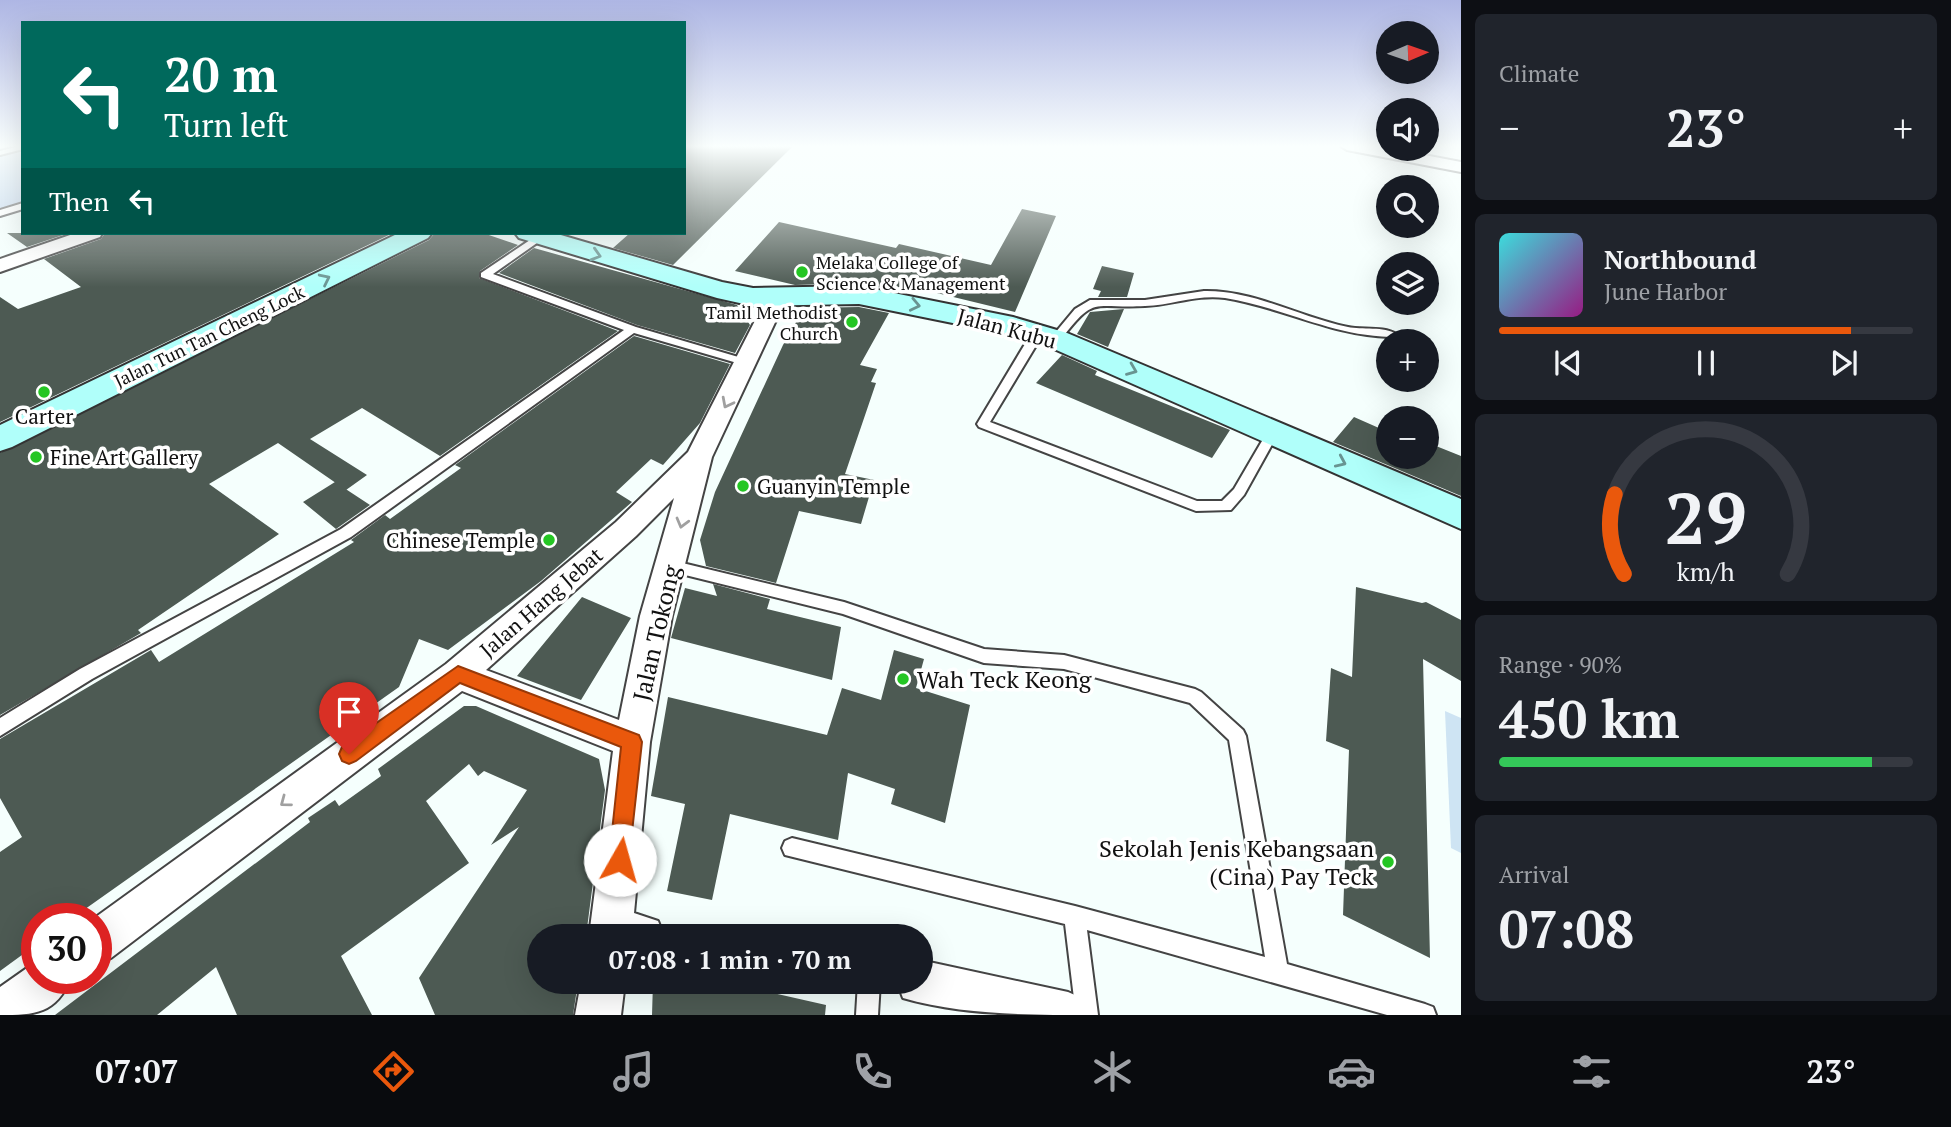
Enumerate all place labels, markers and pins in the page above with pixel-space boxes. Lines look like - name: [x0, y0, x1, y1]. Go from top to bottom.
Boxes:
- place label: Melaka College of Science & Management: [816, 250, 1006, 295]
- marker: Melaka College of Science & Management: [794, 264, 810, 280]
- place label: Tamil Methodist Church: [706, 300, 838, 345]
- marker: Tamil Methodist Church: [844, 314, 860, 330]
- marker: Carter: [36, 384, 52, 400]
- place label: Carter: [15, 402, 73, 430]
- place label: Fine Art Gallery: [50, 443, 198, 471]
- marker: Fine Art Gallery: [28, 449, 44, 465]
- place label: Guanyin Temple: [757, 472, 910, 500]
- marker: Guanyin Temple: [735, 478, 751, 494]
- place label: Chinese Temple: [386, 526, 535, 554]
- marker: Chinese Temple: [541, 532, 557, 548]
- place label: Wah Teck Keong: [917, 663, 1092, 695]
- marker: Wah Teck Keong: [895, 671, 911, 687]
- pin: [319, 682, 379, 754]
- place label: Sekolah Jenis Kebangsaan (Cina) Pay Teck: [1099, 832, 1375, 892]
- marker: Sekolah Jenis Kebangsaan (Cina) Pay Teck: [1380, 854, 1396, 870]

